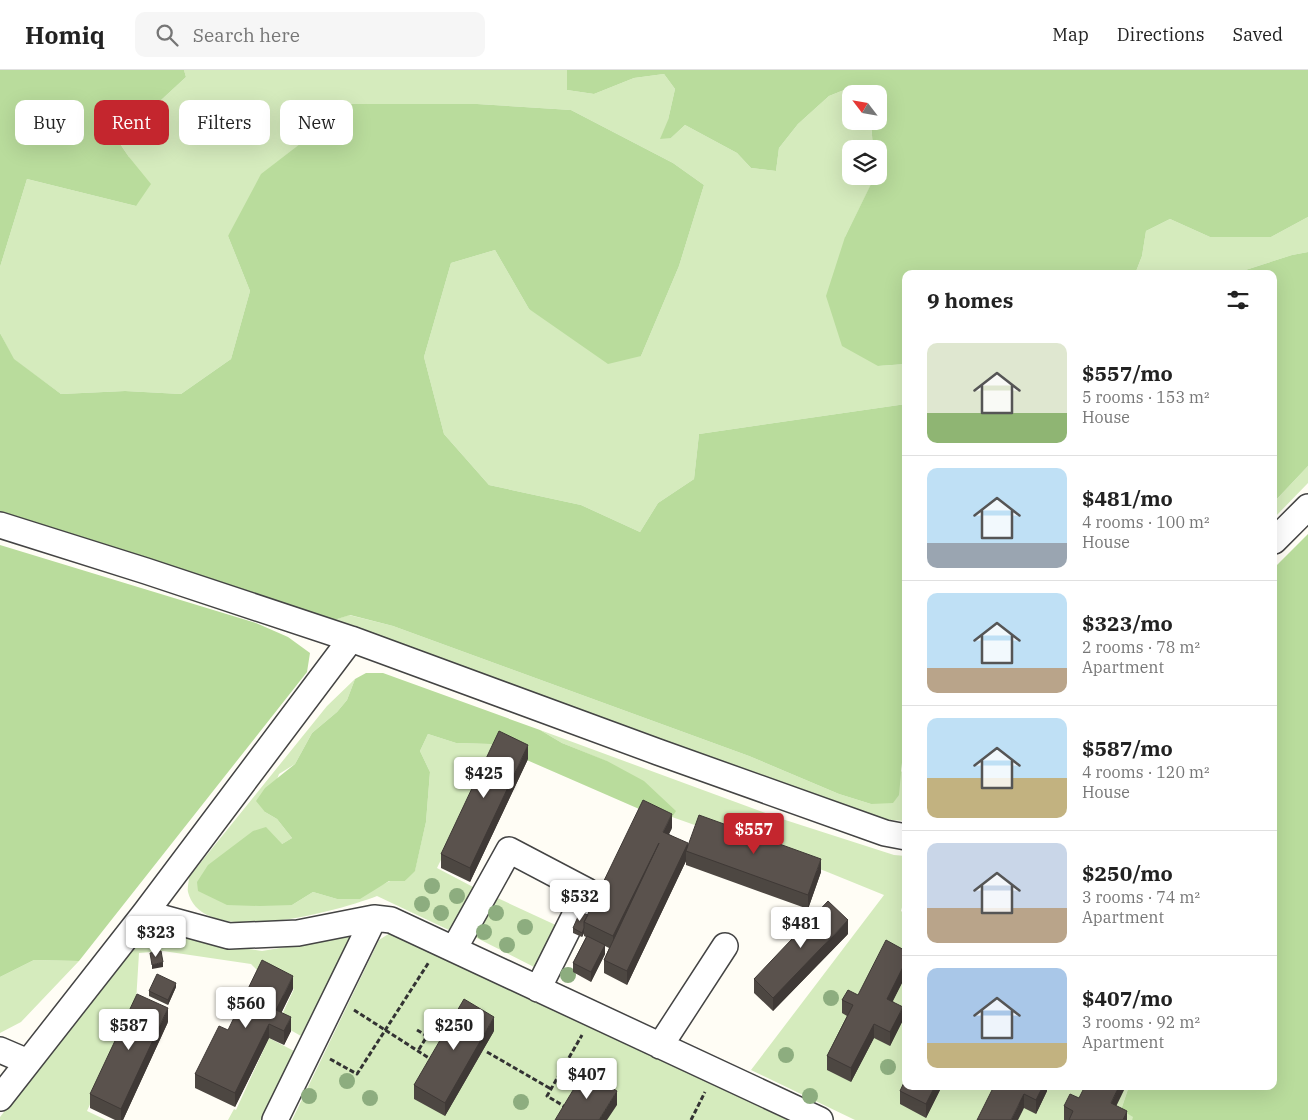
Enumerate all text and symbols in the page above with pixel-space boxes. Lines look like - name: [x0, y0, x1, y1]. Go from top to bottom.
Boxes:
- search box: [135, 12, 485, 57]
- text: Homiq: [25, 19, 105, 51]
- icon: search: [153, 21, 181, 49]
- text: Search here: [193, 23, 300, 47]
- text: Map: [1052, 23, 1089, 46]
- text: Directions: [1117, 23, 1205, 46]
- text: Saved: [1233, 23, 1283, 46]
- north arrow: [842, 85, 888, 130]
- map controls: [842, 85, 887, 185]
- chip: Buy: [15, 100, 84, 145]
- chip: Rent: [94, 100, 169, 145]
- chip: Filters: [179, 100, 270, 145]
- chip: New: [280, 100, 353, 145]
- button: layers: [842, 140, 887, 185]
- text: 9 homes: [927, 286, 1013, 314]
- icon: filters: [1224, 286, 1252, 314]
- text: $557/mo: [1082, 359, 1173, 387]
- icon: home: [967, 363, 1027, 423]
- text: 5 rooms · 153 m²: [1082, 387, 1210, 407]
- text: House: [1082, 407, 1130, 427]
- text: $481/mo: [1082, 484, 1173, 512]
- icon: home: [967, 488, 1027, 548]
- text: 4 rooms · 100 m²: [1082, 512, 1210, 532]
- text: House: [1082, 532, 1130, 552]
- text: $323/mo: [1082, 609, 1173, 637]
- icon: home: [967, 613, 1027, 673]
- text: 2 rooms · 78 m²: [1082, 637, 1200, 657]
- text: Apartment: [1082, 657, 1164, 677]
- text: $587/mo: [1082, 734, 1173, 762]
- icon: home: [967, 738, 1027, 798]
- pin: $425: [454, 756, 514, 799]
- text: 4 rooms · 120 m²: [1082, 762, 1210, 782]
- text: $425: [465, 763, 503, 783]
- text: House: [1082, 782, 1130, 802]
- pin: $557: [724, 812, 784, 855]
- text: $557: [735, 819, 773, 839]
- text: $250/mo: [1082, 859, 1173, 887]
- icon: home: [967, 863, 1027, 923]
- pin: $532: [550, 880, 610, 922]
- text: $532: [561, 886, 599, 906]
- text: 3 rooms · 74 m²: [1082, 887, 1200, 907]
- pin: $481: [771, 906, 831, 949]
- text: Apartment: [1082, 907, 1164, 927]
- text: $481: [782, 913, 820, 933]
- pin: $323: [126, 916, 186, 958]
- text: $323: [137, 922, 175, 942]
- text: $407/mo: [1082, 984, 1173, 1012]
- pin: $560: [216, 986, 276, 1029]
- icon: home: [967, 988, 1027, 1048]
- text: $560: [227, 993, 265, 1013]
- pin: $587: [99, 1008, 159, 1051]
- pin: $250: [424, 1008, 484, 1051]
- text: 3 rooms · 92 m²: [1082, 1012, 1200, 1032]
- text: $587: [110, 1015, 148, 1035]
- text: $250: [435, 1015, 473, 1035]
- text: Apartment: [1082, 1032, 1164, 1052]
- pin: $407: [557, 1058, 617, 1100]
- text: $407: [568, 1064, 606, 1084]

